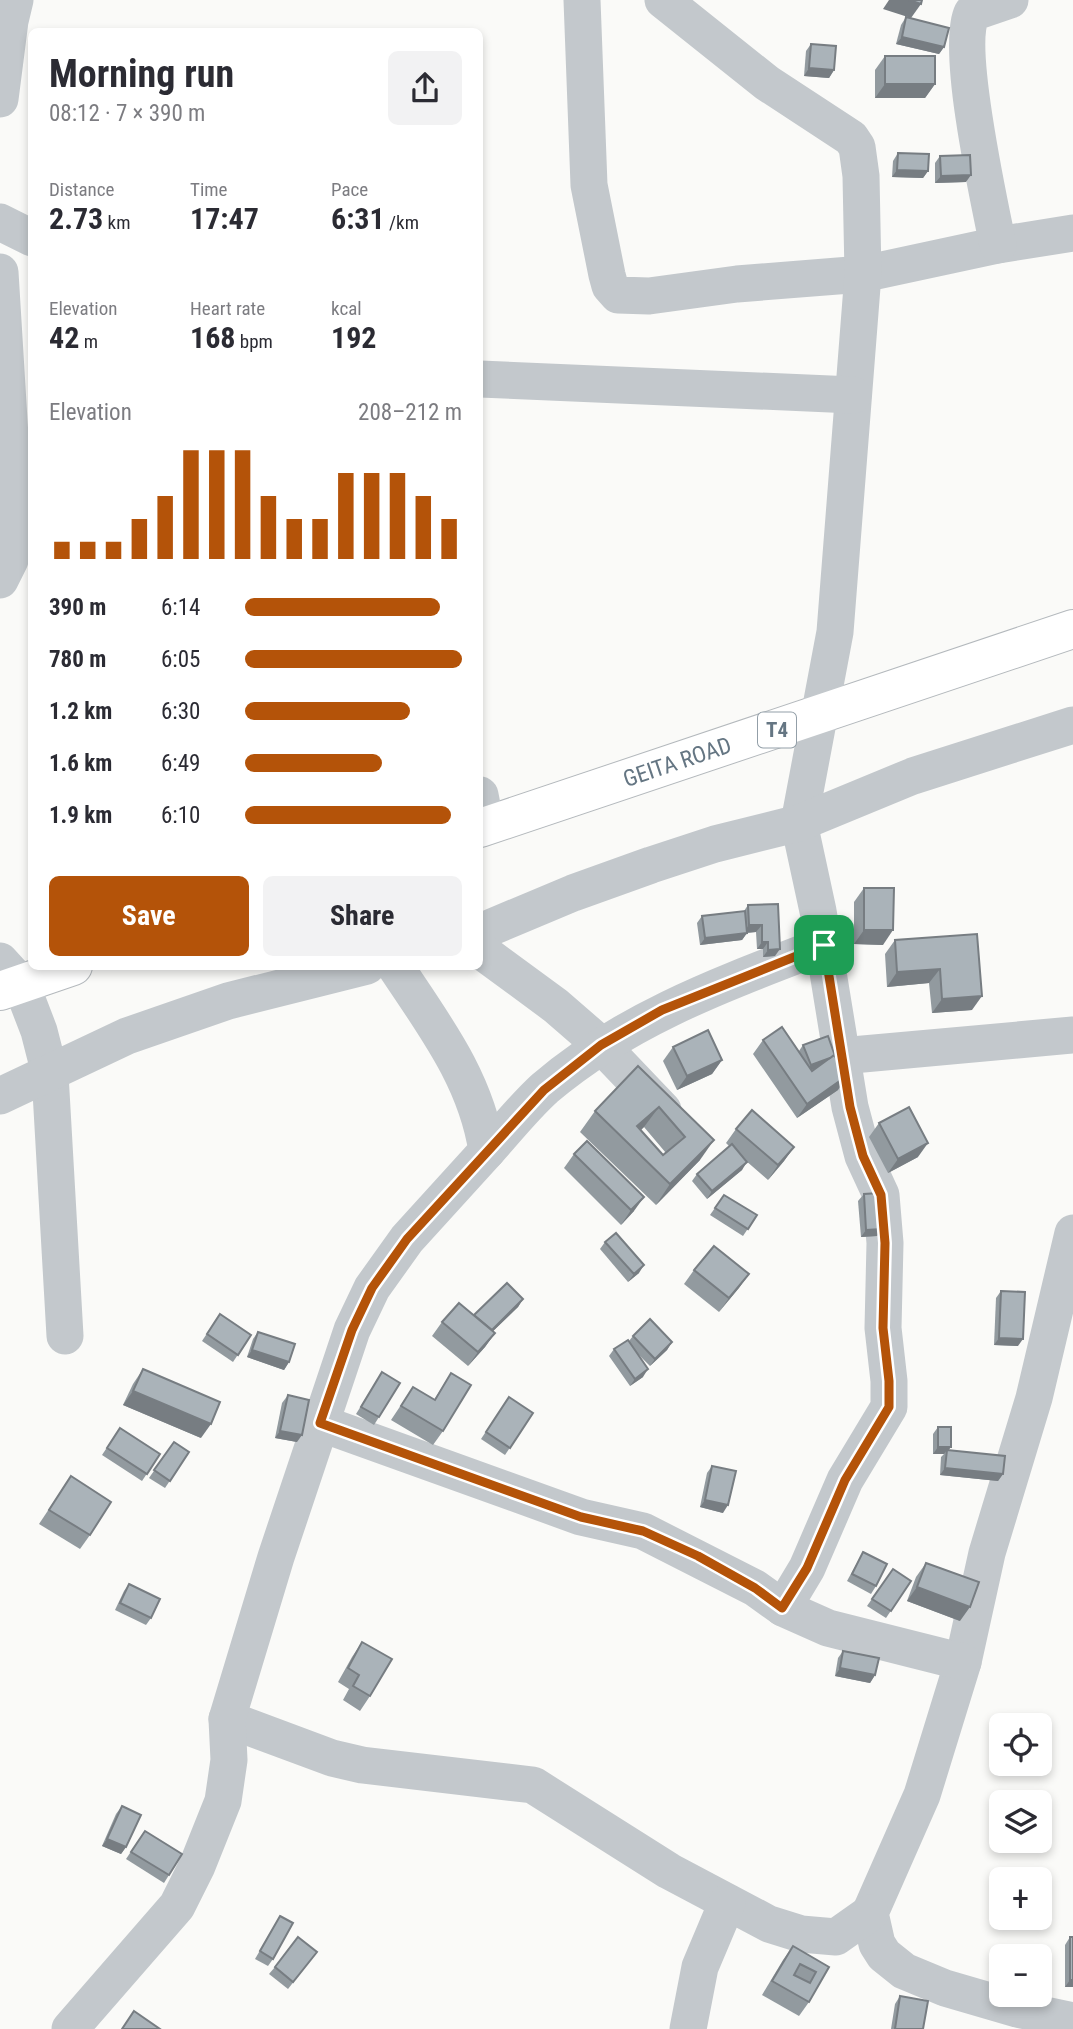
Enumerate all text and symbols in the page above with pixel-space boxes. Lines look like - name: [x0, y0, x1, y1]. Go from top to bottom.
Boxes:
- button: share: [388, 51, 462, 125]
- text: Morning run: [49, 52, 234, 96]
- text: 08:12 · 7 × 390 m: [49, 100, 205, 127]
- text: Distance: [49, 178, 114, 201]
- text: Time: [190, 178, 227, 201]
- text: Pace: [331, 178, 368, 201]
- text: 2.73: [49, 201, 103, 236]
- text: 17:47: [190, 201, 259, 236]
- text: 6:31: [331, 201, 385, 236]
- text: km: [103, 211, 130, 234]
- text: /km: [385, 211, 419, 234]
- text: Elevation: [49, 297, 117, 320]
- text: Heart rate: [190, 297, 265, 320]
- text: kcal: [331, 297, 362, 320]
- text: 42: [49, 320, 79, 355]
- text: 168: [190, 320, 235, 355]
- text: 192: [331, 320, 376, 355]
- text: m: [79, 330, 98, 353]
- text: bpm: [235, 330, 273, 353]
- text: Elevation: [49, 399, 132, 426]
- text: 208–212 m: [358, 399, 462, 426]
- text: 390 m: [49, 594, 106, 621]
- text: 6:14: [161, 594, 200, 621]
- text: 780 m: [49, 646, 106, 673]
- text: 6:05: [161, 646, 200, 673]
- text: 1.2 km: [49, 698, 112, 725]
- text: 6:30: [161, 698, 200, 725]
- road number: T4: [758, 712, 796, 748]
- street label: GEITA ROAD: [620, 731, 735, 792]
- text: 1.6 km: [49, 750, 112, 777]
- text: 6:49: [161, 750, 200, 777]
- text: 1.9 km: [49, 802, 112, 829]
- text: 6:10: [161, 802, 200, 829]
- button: Save: [49, 876, 249, 956]
- button: Share: [263, 876, 462, 956]
- pin: [794, 915, 854, 975]
- icon: arrive: [805, 926, 843, 964]
- map controls: [989, 1713, 1052, 2007]
- button: locate: [989, 1713, 1052, 1776]
- button: layers: [989, 1790, 1052, 1853]
- button: +: [989, 1867, 1052, 1930]
- button: −: [989, 1944, 1052, 2007]

